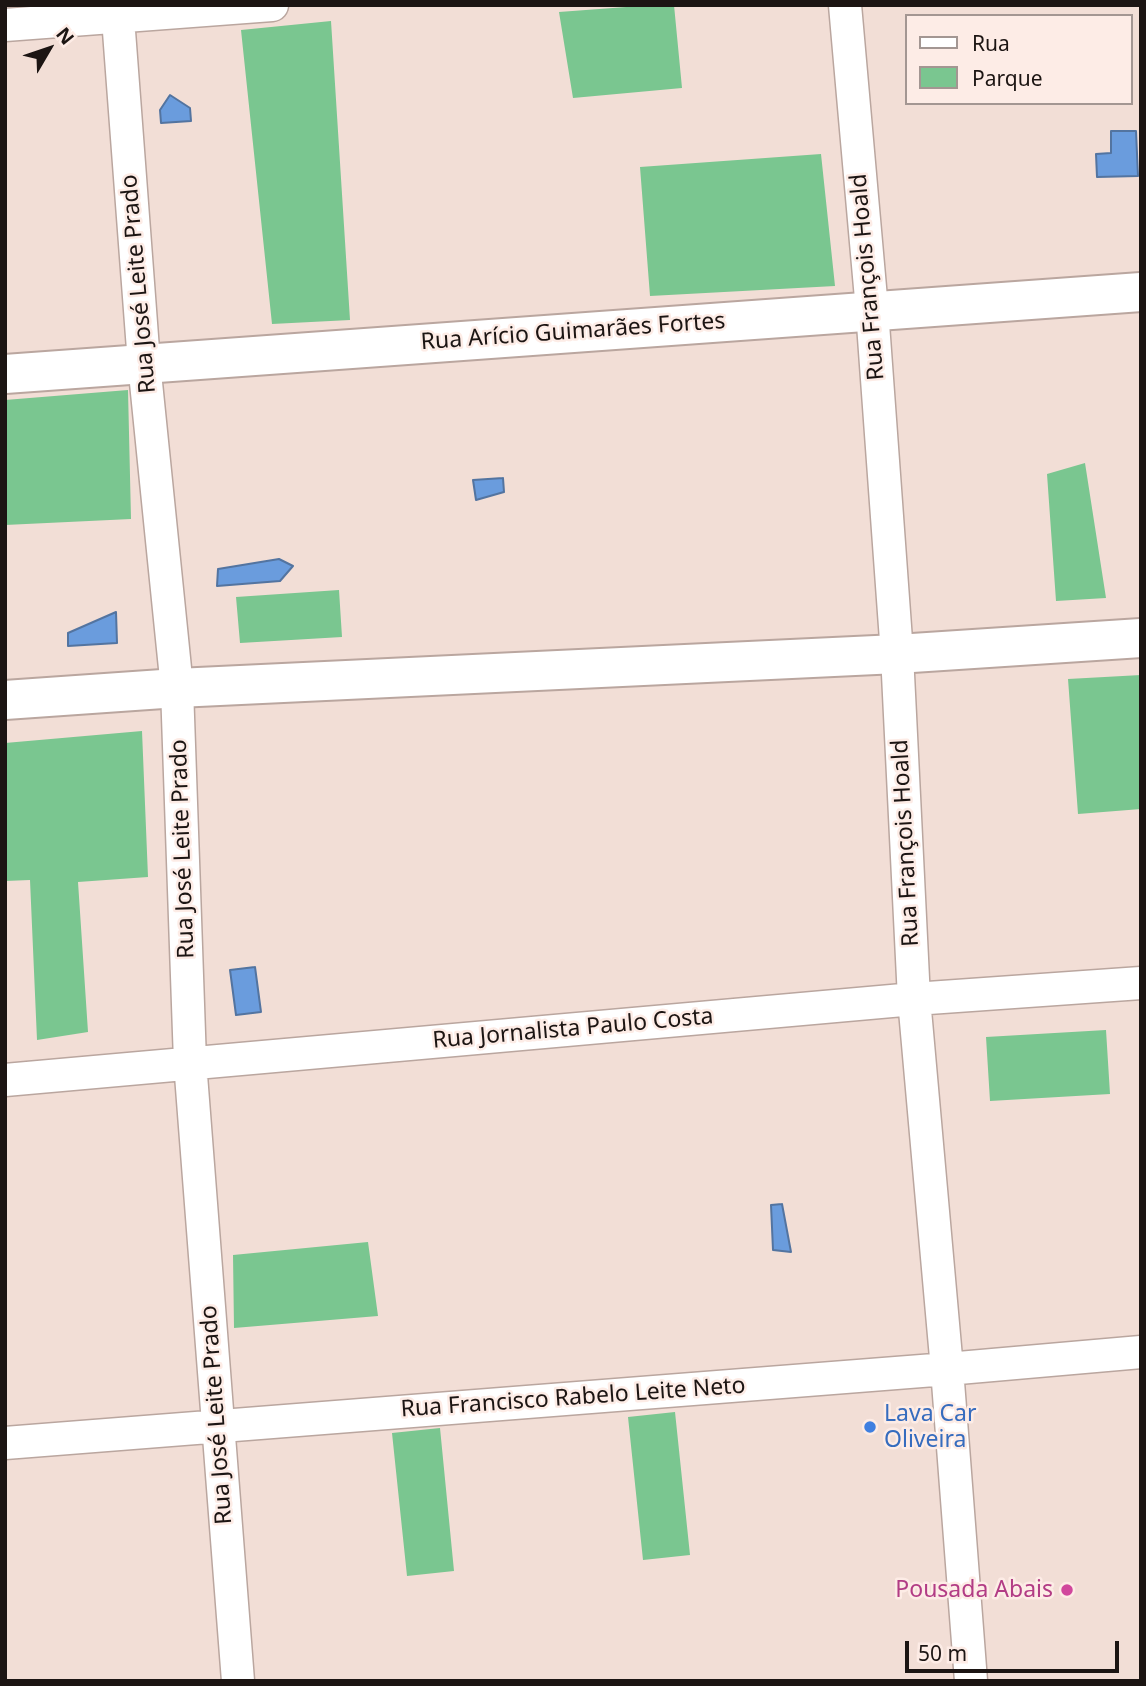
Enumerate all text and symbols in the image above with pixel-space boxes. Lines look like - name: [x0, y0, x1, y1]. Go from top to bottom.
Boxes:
- north arrow: [14, 14, 84, 84]
- legend: [904, 14, 1132, 105]
- text: N: [50, 22, 80, 50]
- text: Rua: [972, 29, 1010, 57]
- text: Parque: [972, 64, 1042, 92]
- street label: Rua José Leite Prado: [116, 173, 162, 395]
- street label: Rua François Hoald: [845, 173, 891, 381]
- street label: Rua Arício Guimarães Fortes: [420, 308, 726, 356]
- street label: Rua José Leite Prado: [165, 739, 201, 959]
- street label: Rua François Hoald: [887, 739, 925, 947]
- street label: Rua Jornalista Paulo Costa: [431, 1003, 715, 1055]
- street label: Rua José Leite Prado: [196, 1304, 238, 1526]
- street label: Rua Francisco Rabelo Leite Neto: [400, 1372, 746, 1424]
- place label: Lava Car Oliveira: [884, 1400, 976, 1454]
- marker: Lava Car Oliveira: [862, 1419, 878, 1435]
- place label: Pousada Abais: [895, 1576, 1053, 1604]
- marker: Pousada Abais: [1059, 1582, 1075, 1598]
- scale bar: [908, 1626, 1122, 1670]
- text: 50 m: [918, 1639, 967, 1667]

